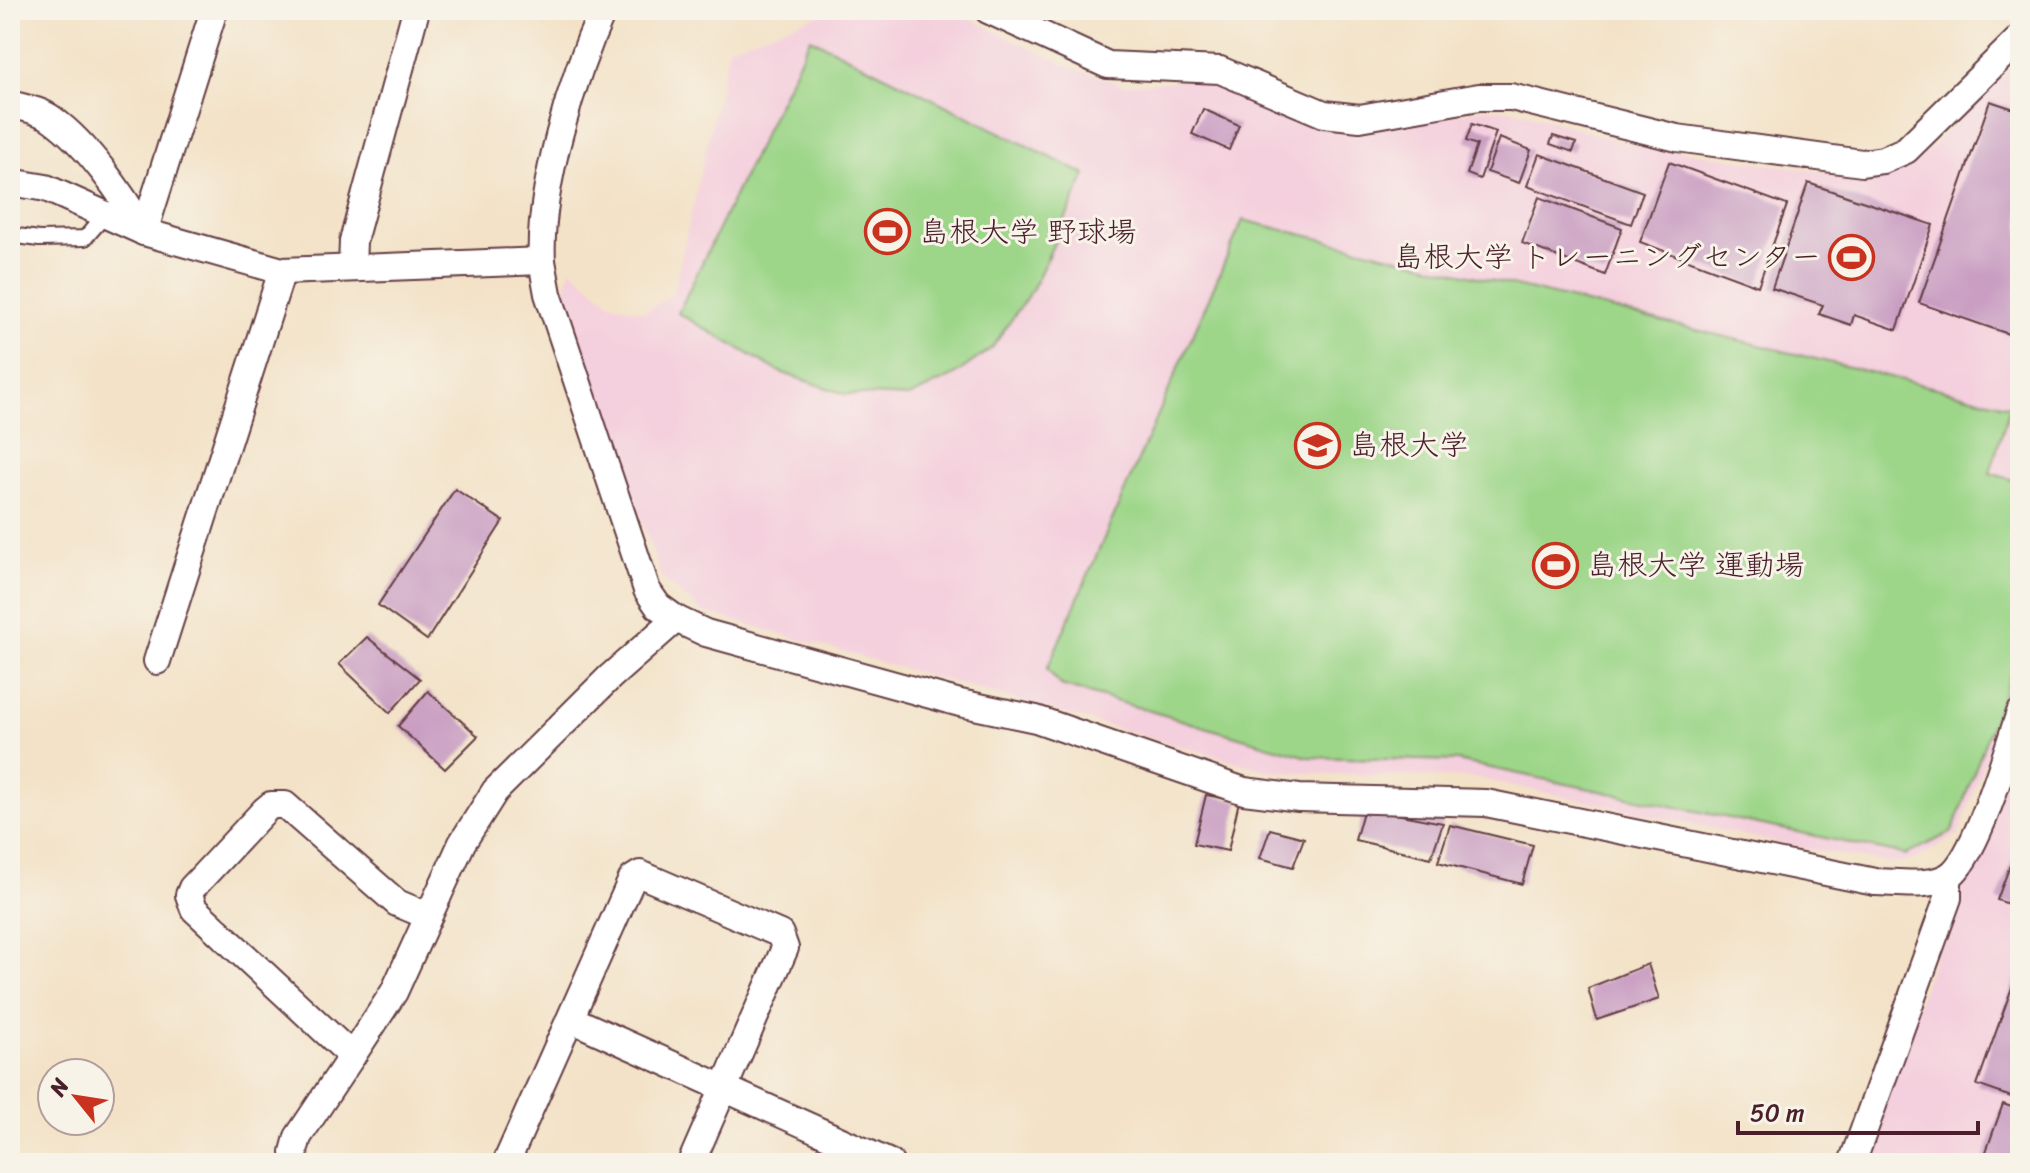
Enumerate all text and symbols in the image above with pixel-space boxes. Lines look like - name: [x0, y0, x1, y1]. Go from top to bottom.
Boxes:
- place label: 島根大学 野球場: [919, 205, 1137, 259]
- sports icon: 島根大学 野球場: [864, 208, 912, 256]
- place label: 島根大学 トレーニングセンター: [1393, 230, 1821, 284]
- sports icon: 島根大学 トレーニングセンター: [1828, 233, 1876, 281]
- place label: 島根大学: [1349, 418, 1469, 472]
- school or university icon: 島根大学: [1294, 421, 1342, 469]
- place label: 島根大学 運動場: [1587, 538, 1805, 592]
- sports icon: 島根大学 運動場: [1532, 541, 1580, 589]
- north arrow: [36, 1057, 116, 1137]
- text: N: [38, 1070, 80, 1104]
- scale bar: [1738, 1085, 1978, 1135]
- text: 50 m: [1750, 1092, 1805, 1134]

